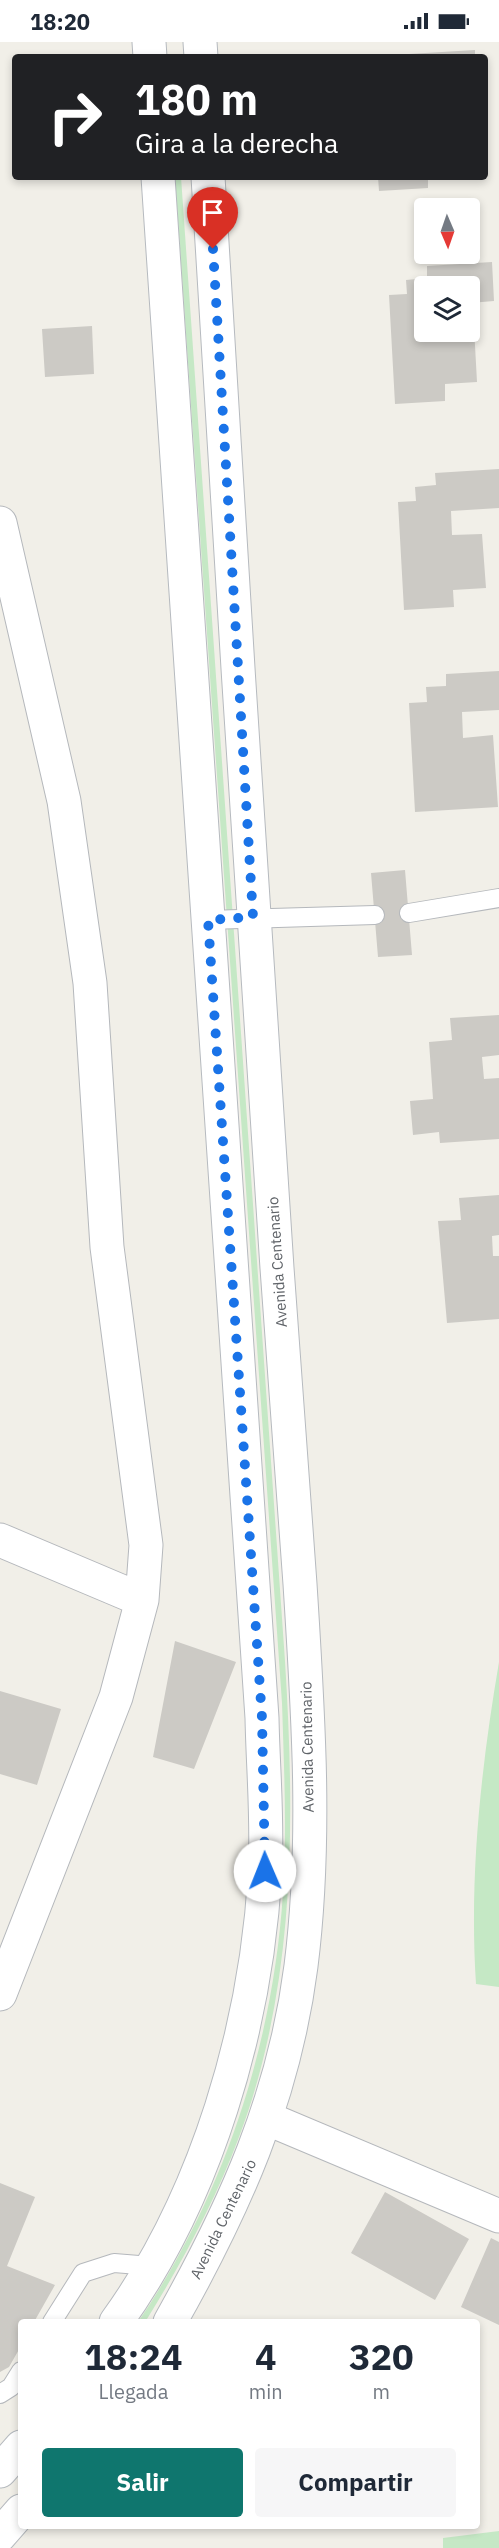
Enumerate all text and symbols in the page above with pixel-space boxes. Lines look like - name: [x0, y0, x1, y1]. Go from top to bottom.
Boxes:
- text: 18:20: [30, 7, 90, 36]
- text: 180 m: [135, 72, 258, 127]
- icon: right: [36, 78, 114, 156]
- text: Gira a la derecha: [135, 125, 338, 160]
- pin: [187, 187, 238, 249]
- icon: arrive: [196, 196, 229, 229]
- north arrow: [414, 198, 480, 264]
- map controls: [414, 198, 480, 342]
- button: layers: [414, 276, 480, 342]
- street label: Avenida Centenario: [263, 1196, 291, 1328]
- street label: Avenida Centenario: [296, 1681, 318, 1813]
- position arrow: [233, 1839, 297, 1903]
- street label: Avenida Centenario: [186, 2156, 260, 2282]
- text: 18:24: [84, 2333, 183, 2380]
- text: 4: [255, 2333, 277, 2380]
- text: 320: [349, 2333, 414, 2380]
- text: Llegada: [98, 2378, 168, 2405]
- text: min: [249, 2378, 283, 2405]
- text: m: [373, 2378, 390, 2405]
- button: Salir: [42, 2448, 243, 2517]
- button: Compartir: [255, 2448, 456, 2517]

